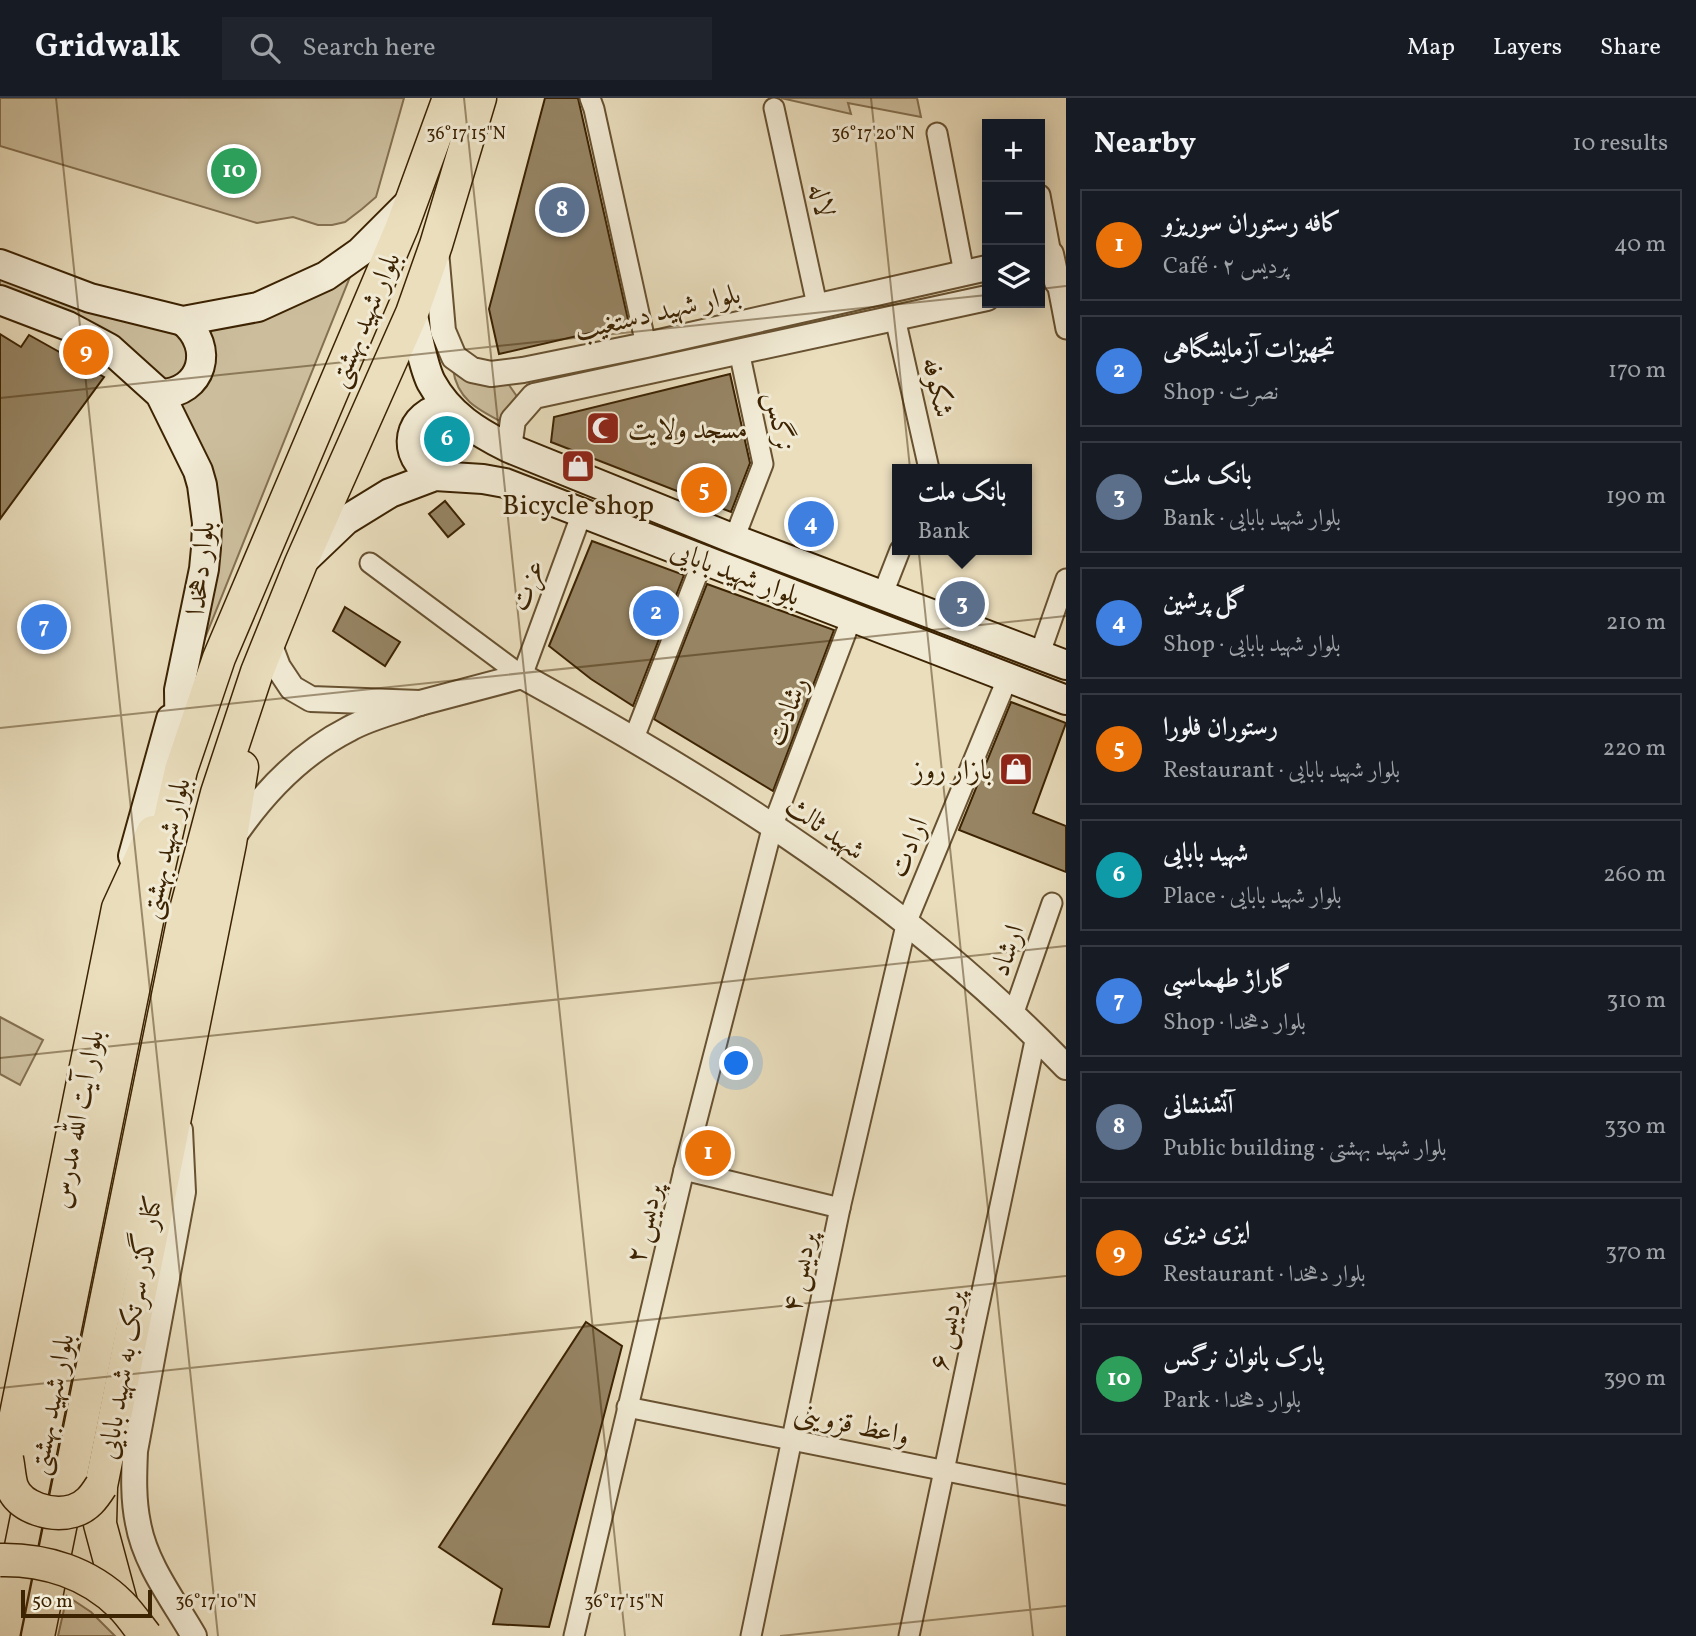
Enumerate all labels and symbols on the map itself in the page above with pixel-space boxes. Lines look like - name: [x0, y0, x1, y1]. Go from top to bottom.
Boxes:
- text: 36°17'15"N: [426, 122, 506, 147]
- text: 36°17'20"N: [831, 122, 915, 147]
- pin: 10: [211, 145, 257, 197]
- street label: لاله: [798, 180, 843, 221]
- pin: 8: [539, 184, 585, 236]
- street label: بلوار شهید بهشتی: [319, 246, 411, 394]
- street label: بلوار شهید دستغیب: [571, 275, 745, 352]
- pin: 9: [63, 326, 109, 378]
- street label: شکوفه: [911, 354, 962, 422]
- street label: نرگس: [754, 389, 803, 454]
- mosque icon: مسجد ولایت: [584, 409, 622, 447]
- place label: مسجد ولایت: [628, 411, 748, 450]
- pin: 6: [424, 413, 470, 465]
- shop icon: Bicycle shop: [559, 447, 597, 485]
- pin: 5: [681, 464, 727, 516]
- place label: Bicycle shop: [502, 487, 654, 526]
- pin: 4: [788, 498, 834, 550]
- street label: بلوار دهخدا: [177, 519, 226, 617]
- street label: بلوار شهید بابایی: [664, 532, 806, 617]
- street label: عزت: [501, 555, 556, 617]
- pin: 3: [939, 578, 985, 630]
- pin: 2: [633, 587, 679, 639]
- pin: 7: [21, 601, 67, 653]
- street label: رشادت: [757, 671, 819, 753]
- shop icon: بازار روز: [997, 750, 1035, 788]
- place label: بازار روز: [910, 752, 992, 791]
- street label: بلوار شهید بهشتی: [131, 774, 202, 923]
- street label: شهید ثالث: [777, 787, 872, 871]
- street label: ارادت: [880, 812, 939, 884]
- street label: ارشاد: [981, 920, 1035, 982]
- street label: بلوار آیت الله مدرس: [38, 1026, 115, 1212]
- your location: [719, 1046, 753, 1080]
- pin: 1: [685, 1127, 731, 1179]
- street label: پردیس ۲: [617, 1177, 675, 1268]
- street label: کنار گذر سرتک به شهید بابایی: [87, 1192, 174, 1463]
- street label: پردیس ۴: [773, 1226, 829, 1316]
- street label: پردیس ۶: [920, 1284, 976, 1374]
- street label: بلوار شهید بهشتی: [20, 1330, 85, 1479]
- street label: واعظ قزوینی: [790, 1394, 913, 1457]
- scale bar: [21, 1587, 152, 1619]
- text: 36°17'10"N: [175, 1590, 257, 1615]
- text: 36°17'15"N: [584, 1590, 664, 1615]

